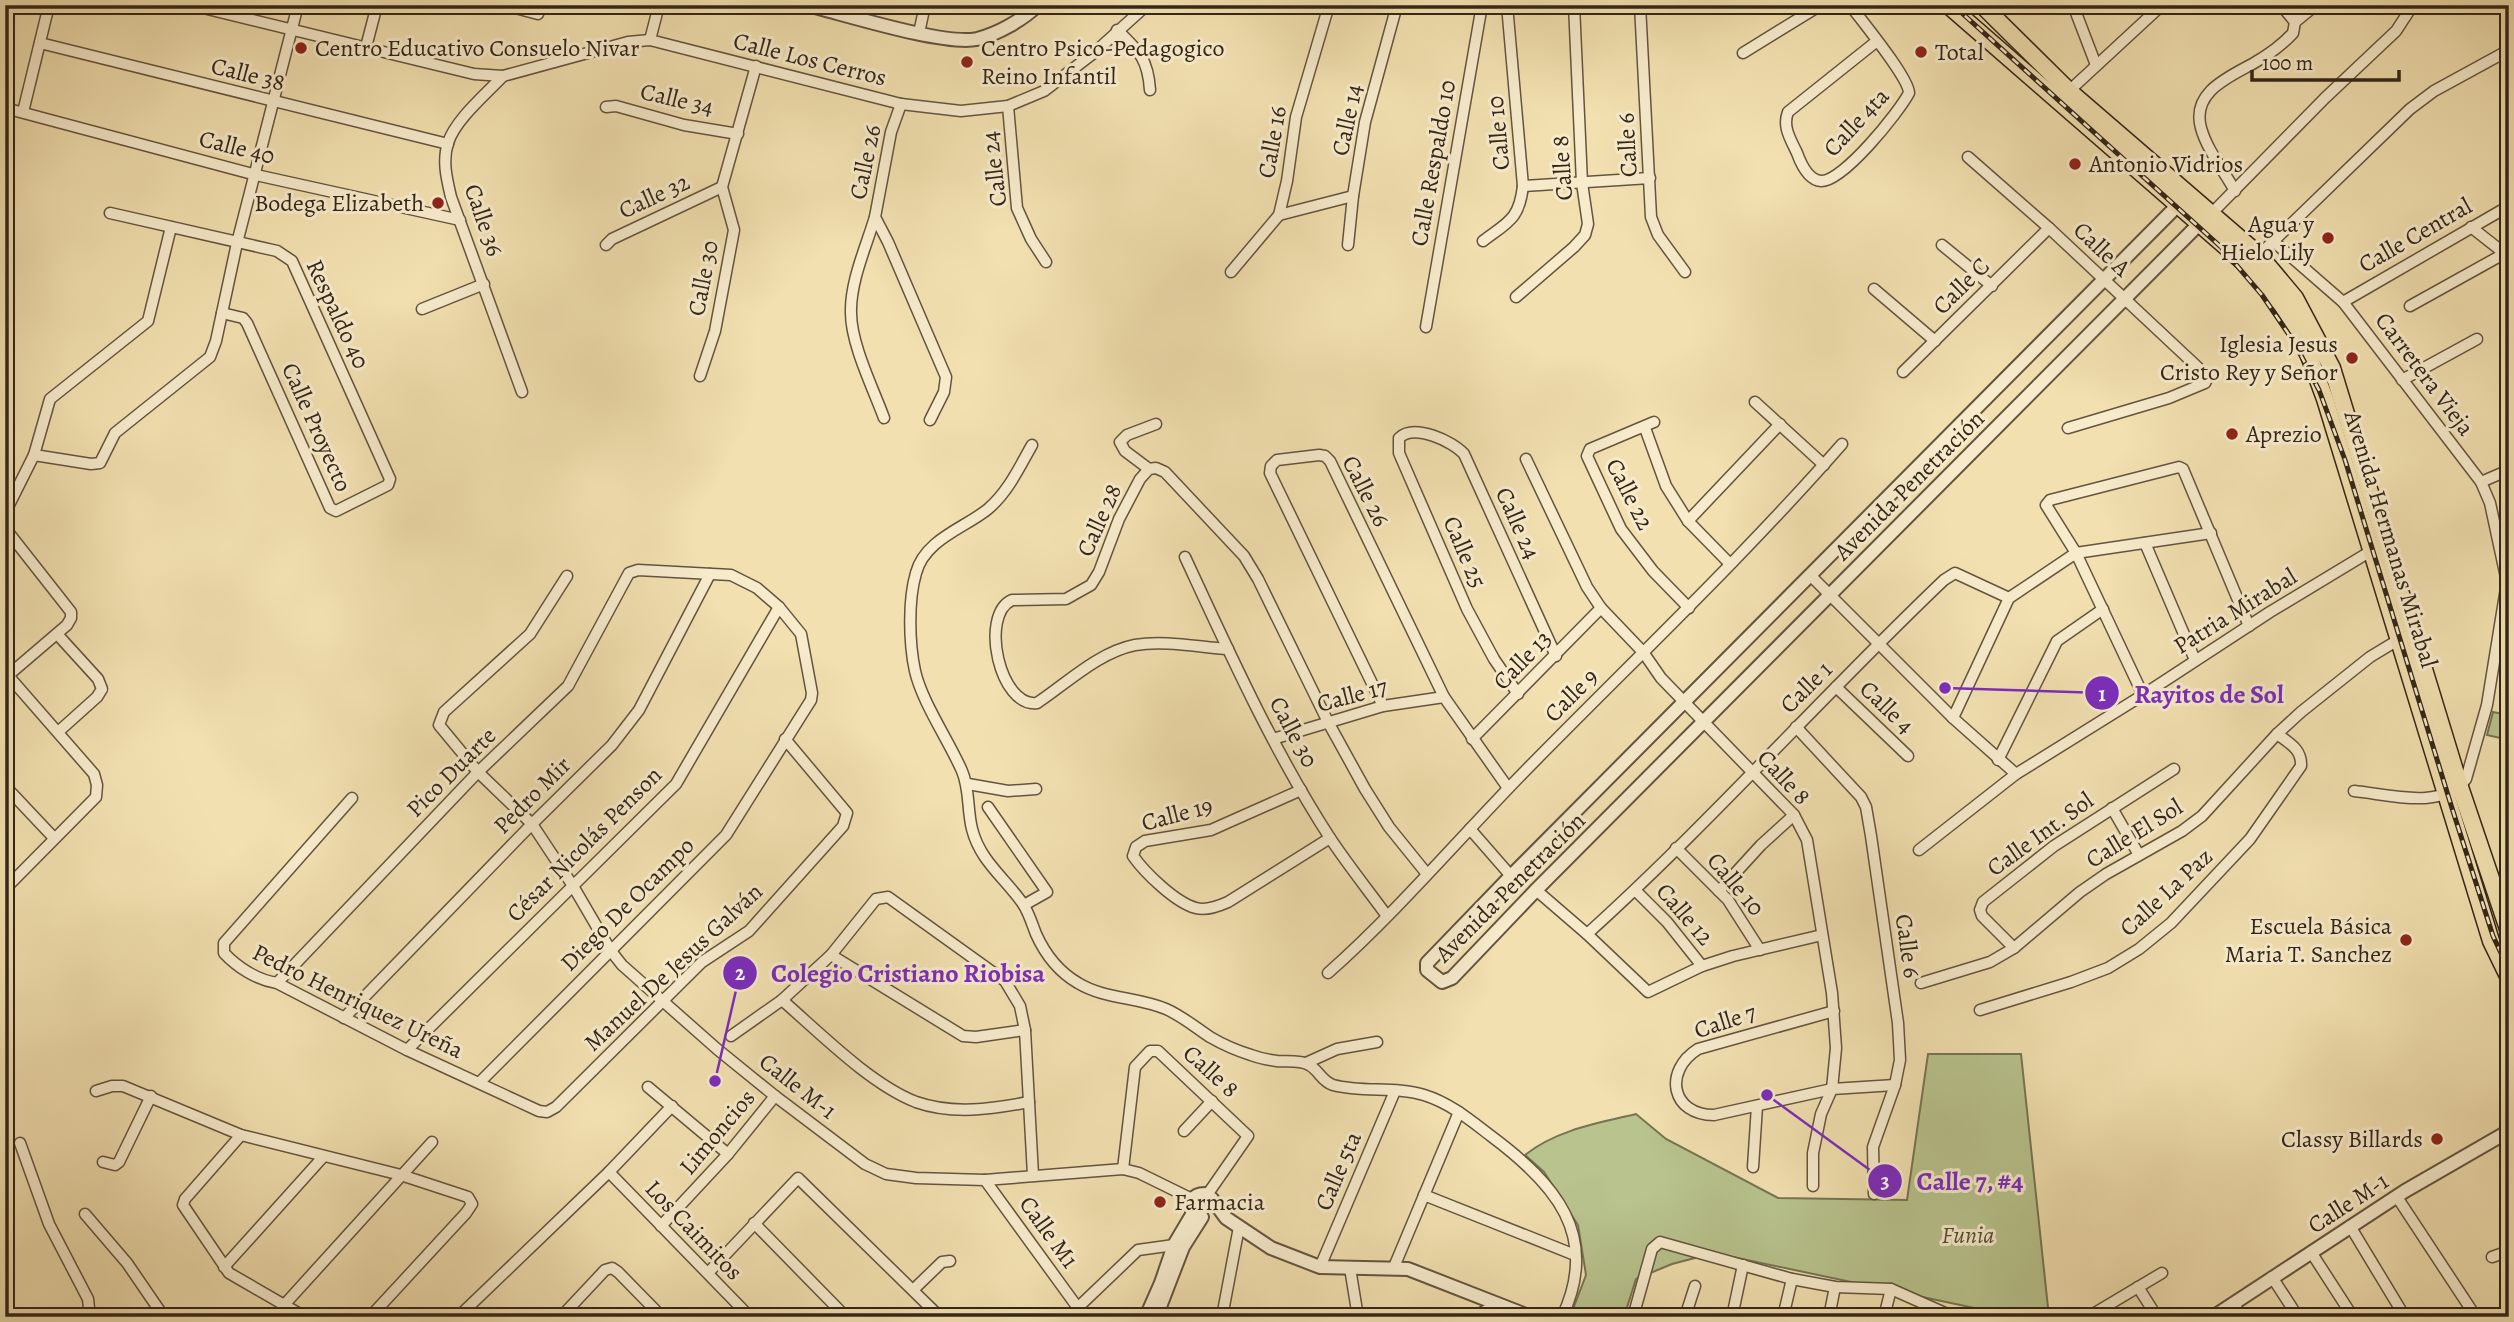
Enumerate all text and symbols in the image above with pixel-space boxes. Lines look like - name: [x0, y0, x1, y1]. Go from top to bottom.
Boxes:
- street label: Calle Los Cerros: [730, 24, 890, 94]
- place label: Centro Educativo Consuelo Nivar: [315, 32, 639, 64]
- place label: Centro Psico-Pedagogico Reino Infantil: [981, 32, 1224, 92]
- place label: Total: [1935, 36, 1984, 68]
- scale bar: [2252, 38, 2398, 82]
- marker: Centro Educativo Consuelo Nivar: [293, 40, 309, 56]
- marker: Total: [1913, 44, 1929, 60]
- street label: Calle 38: [208, 49, 288, 99]
- text: 100 m: [2262, 49, 2313, 77]
- marker: Centro Psico-Pedagogico Reino Infantil: [959, 54, 975, 70]
- street label: Calle 34: [637, 75, 717, 123]
- street label: Calle Respaldo 10: [1403, 77, 1463, 249]
- street label: Calle 4ta: [1816, 80, 1897, 163]
- street label: Calle 14: [1324, 81, 1370, 159]
- street label: Calle 10: [1479, 95, 1517, 171]
- street label: Calle 16: [1250, 103, 1294, 181]
- street label: Calle 6: [1609, 112, 1645, 178]
- street label: Calle 40: [196, 122, 278, 172]
- street label: Calle 26: [841, 122, 889, 202]
- street label: Calle 24: [973, 129, 1014, 209]
- street label: Calle 8: [1544, 134, 1580, 202]
- place label: Antonio Vidrios: [2088, 148, 2243, 180]
- marker: Antonio Vidrios: [2067, 156, 2083, 172]
- street label: Calle 32: [613, 166, 695, 226]
- street label: Calle 36: [457, 180, 511, 260]
- place label: Bodega Elizabeth: [254, 187, 424, 219]
- street label: Calle Central: [2353, 190, 2478, 280]
- marker: Bodega Elizabeth: [430, 195, 446, 211]
- place label: Agua y Hielo Lily: [2221, 208, 2314, 268]
- street label: Calle A: [2066, 214, 2138, 284]
- marker: Agua y Hielo Lily: [2320, 230, 2336, 246]
- street label: Calle 30: [680, 238, 726, 318]
- street label: Calle C: [1925, 250, 1997, 322]
- street label: Respaldo 40: [299, 254, 377, 374]
- street label: Carretera Vieja: [2368, 306, 2483, 443]
- place label: Iglesia Jesus Cristo Rey y Señor: [2160, 328, 2338, 388]
- marker: Iglesia Jesus Cristo Rey y Señor: [2344, 350, 2360, 366]
- street label: Calle Proyecto: [274, 357, 360, 497]
- street label: Avenida Penetración: [1826, 403, 1991, 568]
- street label: Avenida Hermanas Mirabal: [2336, 406, 2445, 671]
- place label: Aprezio: [2245, 418, 2322, 450]
- marker: Aprezio: [2224, 426, 2240, 442]
- street label: Calle 26: [1335, 450, 1397, 532]
- street label: Calle 22: [1598, 453, 1662, 535]
- street label: Calle 28: [1069, 479, 1129, 561]
- street label: Calle 24: [1488, 482, 1548, 564]
- street label: Calle 25: [1436, 511, 1494, 593]
- street label: Patria Mirabal: [2167, 560, 2303, 662]
- street label: Calle 13: [1486, 623, 1558, 697]
- street label: Calle 1: [1773, 654, 1839, 720]
- street label: Calle 9: [1537, 661, 1605, 729]
- street label: Calle 17: [1313, 670, 1392, 720]
- callout: Rayitos de Sol: [2085, 670, 2298, 717]
- street label: Calle 4: [1853, 673, 1921, 741]
- text: Rayitos de Sol: [2134, 677, 2284, 712]
- text: 1: [2098, 680, 2106, 708]
- street label: Calle 30: [1262, 691, 1326, 773]
- street label: Pico Duarte: [399, 720, 503, 824]
- street label: Calle 8: [1750, 742, 1818, 812]
- street label: Pedro Mir: [486, 749, 578, 841]
- street label: César Nicolás Penson: [499, 759, 669, 929]
- street label: Calle Int. Sol: [1980, 784, 2100, 884]
- street label: Calle 19: [1138, 789, 1216, 839]
- street label: Calle El Sol: [2080, 791, 2189, 875]
- street label: Avenida Penetración: [1427, 805, 1592, 970]
- street label: Diego De Ocampo: [553, 830, 701, 978]
- street label: Calle La Paz: [2112, 841, 2220, 943]
- street label: Calle 10: [1700, 845, 1772, 923]
- street label: Manuel De Jesus Galván: [577, 876, 769, 1058]
- street label: Calle 12: [1649, 876, 1721, 952]
- place label: Escuela Básica Maria T. Sanchez: [2225, 910, 2393, 970]
- street label: Calle 6: [1888, 912, 1928, 980]
- marker: Escuela Básica Maria T. Sanchez: [2398, 932, 2414, 948]
- street label: Pedro Henriquez Ureña: [247, 936, 470, 1066]
- callout: Colegio Cristiano Riobisa: [723, 950, 1059, 997]
- text: Colegio Cristiano Riobisa: [771, 956, 1045, 991]
- text: 2: [735, 959, 745, 987]
- street label: Calle 7: [1690, 996, 1761, 1046]
- street label: Calle 8: [1176, 1037, 1246, 1105]
- street label: Calle M-1: [753, 1046, 843, 1126]
- street label: Limoncios: [672, 1082, 762, 1182]
- place label: Classy Billards: [2281, 1123, 2423, 1155]
- street label: Calle 5ta: [1307, 1126, 1369, 1215]
- marker: Classy Billards: [2429, 1131, 2445, 1147]
- callout: Calle 7, #4: [1868, 1157, 2038, 1204]
- text: Calle 7, #4: [1917, 1164, 2023, 1199]
- street label: Calle M-1: [2301, 1165, 2395, 1241]
- text: 3: [1880, 1167, 1890, 1195]
- street label: Los Caimitos: [638, 1173, 750, 1287]
- place label: Farmacia: [1174, 1186, 1266, 1218]
- street label: Calle M1: [1012, 1189, 1086, 1275]
- marker: Farmacia: [1152, 1194, 1168, 1210]
- park label: Funia: [1942, 1219, 1994, 1251]

